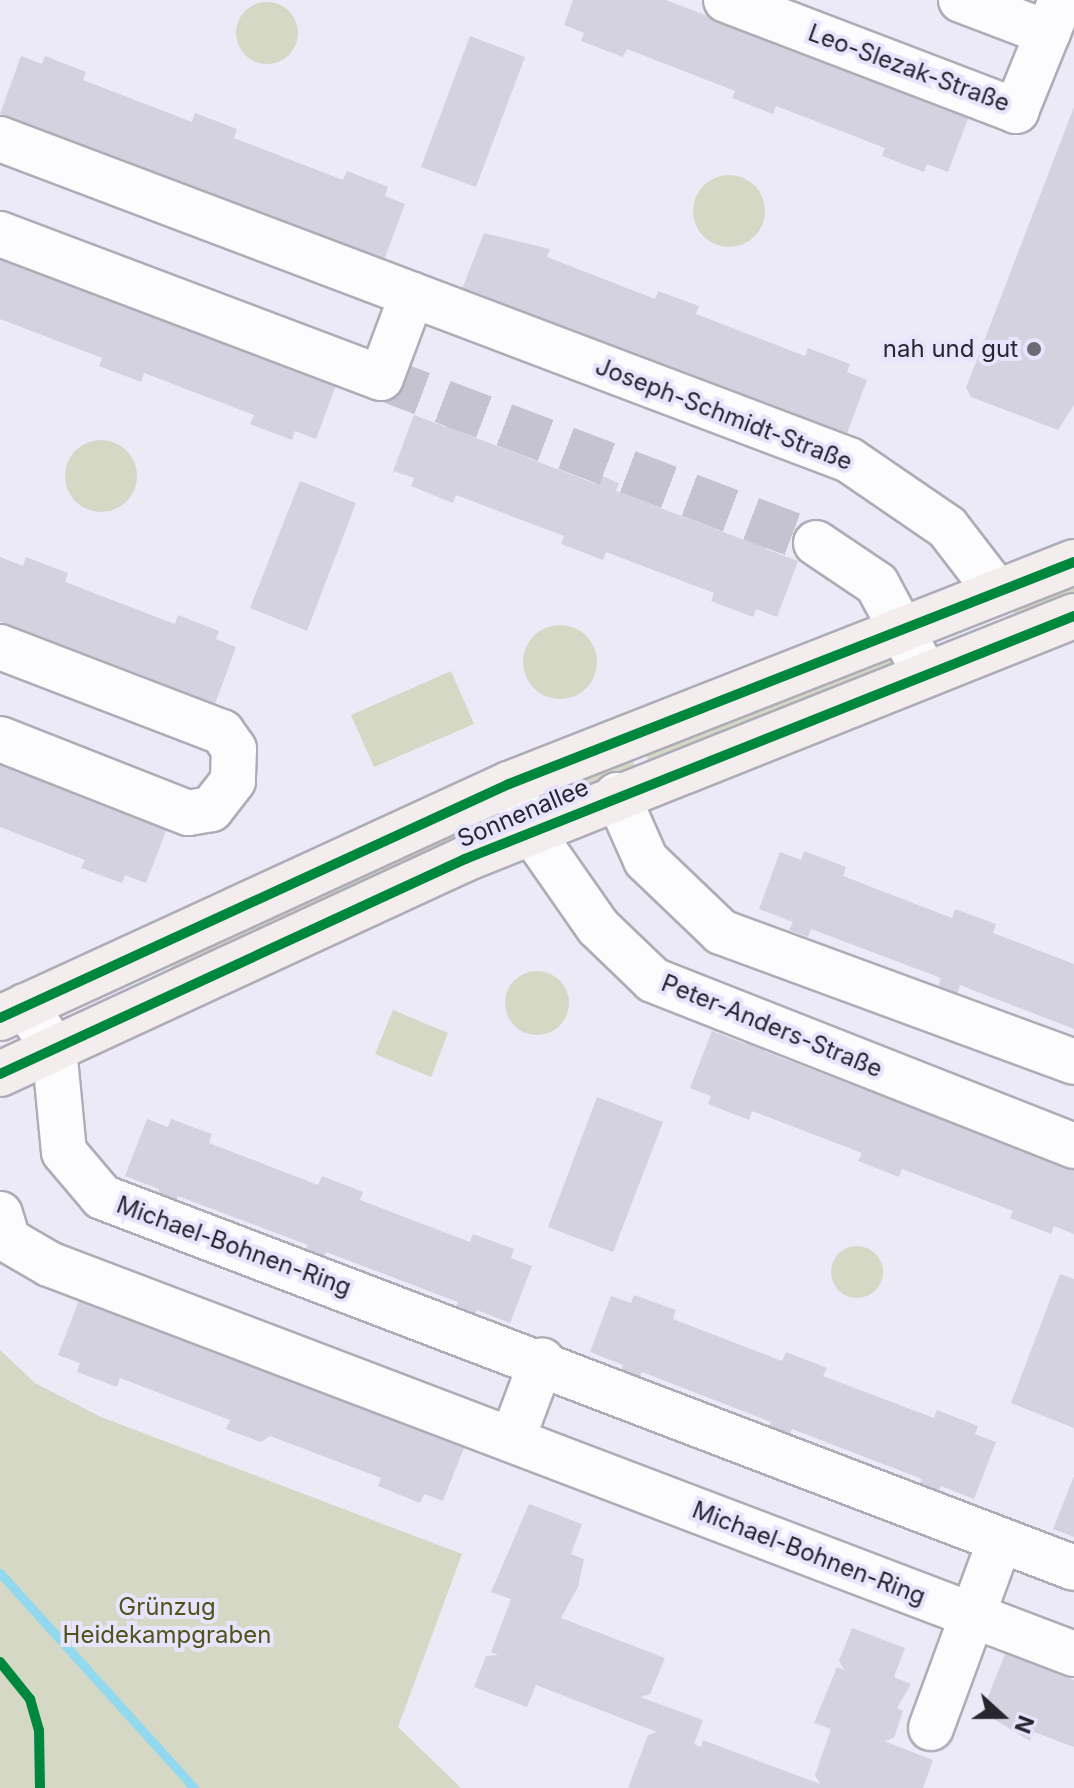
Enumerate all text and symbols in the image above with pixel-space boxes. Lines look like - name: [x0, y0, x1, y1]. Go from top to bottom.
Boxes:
- street label: Leo-Slezak-Straße: [804, 18, 1014, 118]
- place label: nah und gut: [883, 335, 1018, 363]
- marker: nah und gut: [1025, 340, 1043, 358]
- street label: Joseph-Schmidt-Straße: [591, 352, 857, 476]
- street label: Sonnenallee: [453, 773, 593, 853]
- street label: Peter-Anders-Straße: [657, 968, 887, 1084]
- street label: Michael-Bohnen-Ring: [113, 1190, 355, 1302]
- street label: Michael-Bohnen-Ring: [688, 1495, 930, 1611]
- park label: Grünzug Heidekampgraben: [63, 1593, 271, 1649]
- north arrow: [962, 1676, 1042, 1756]
- text: N: [1009, 1712, 1040, 1737]

